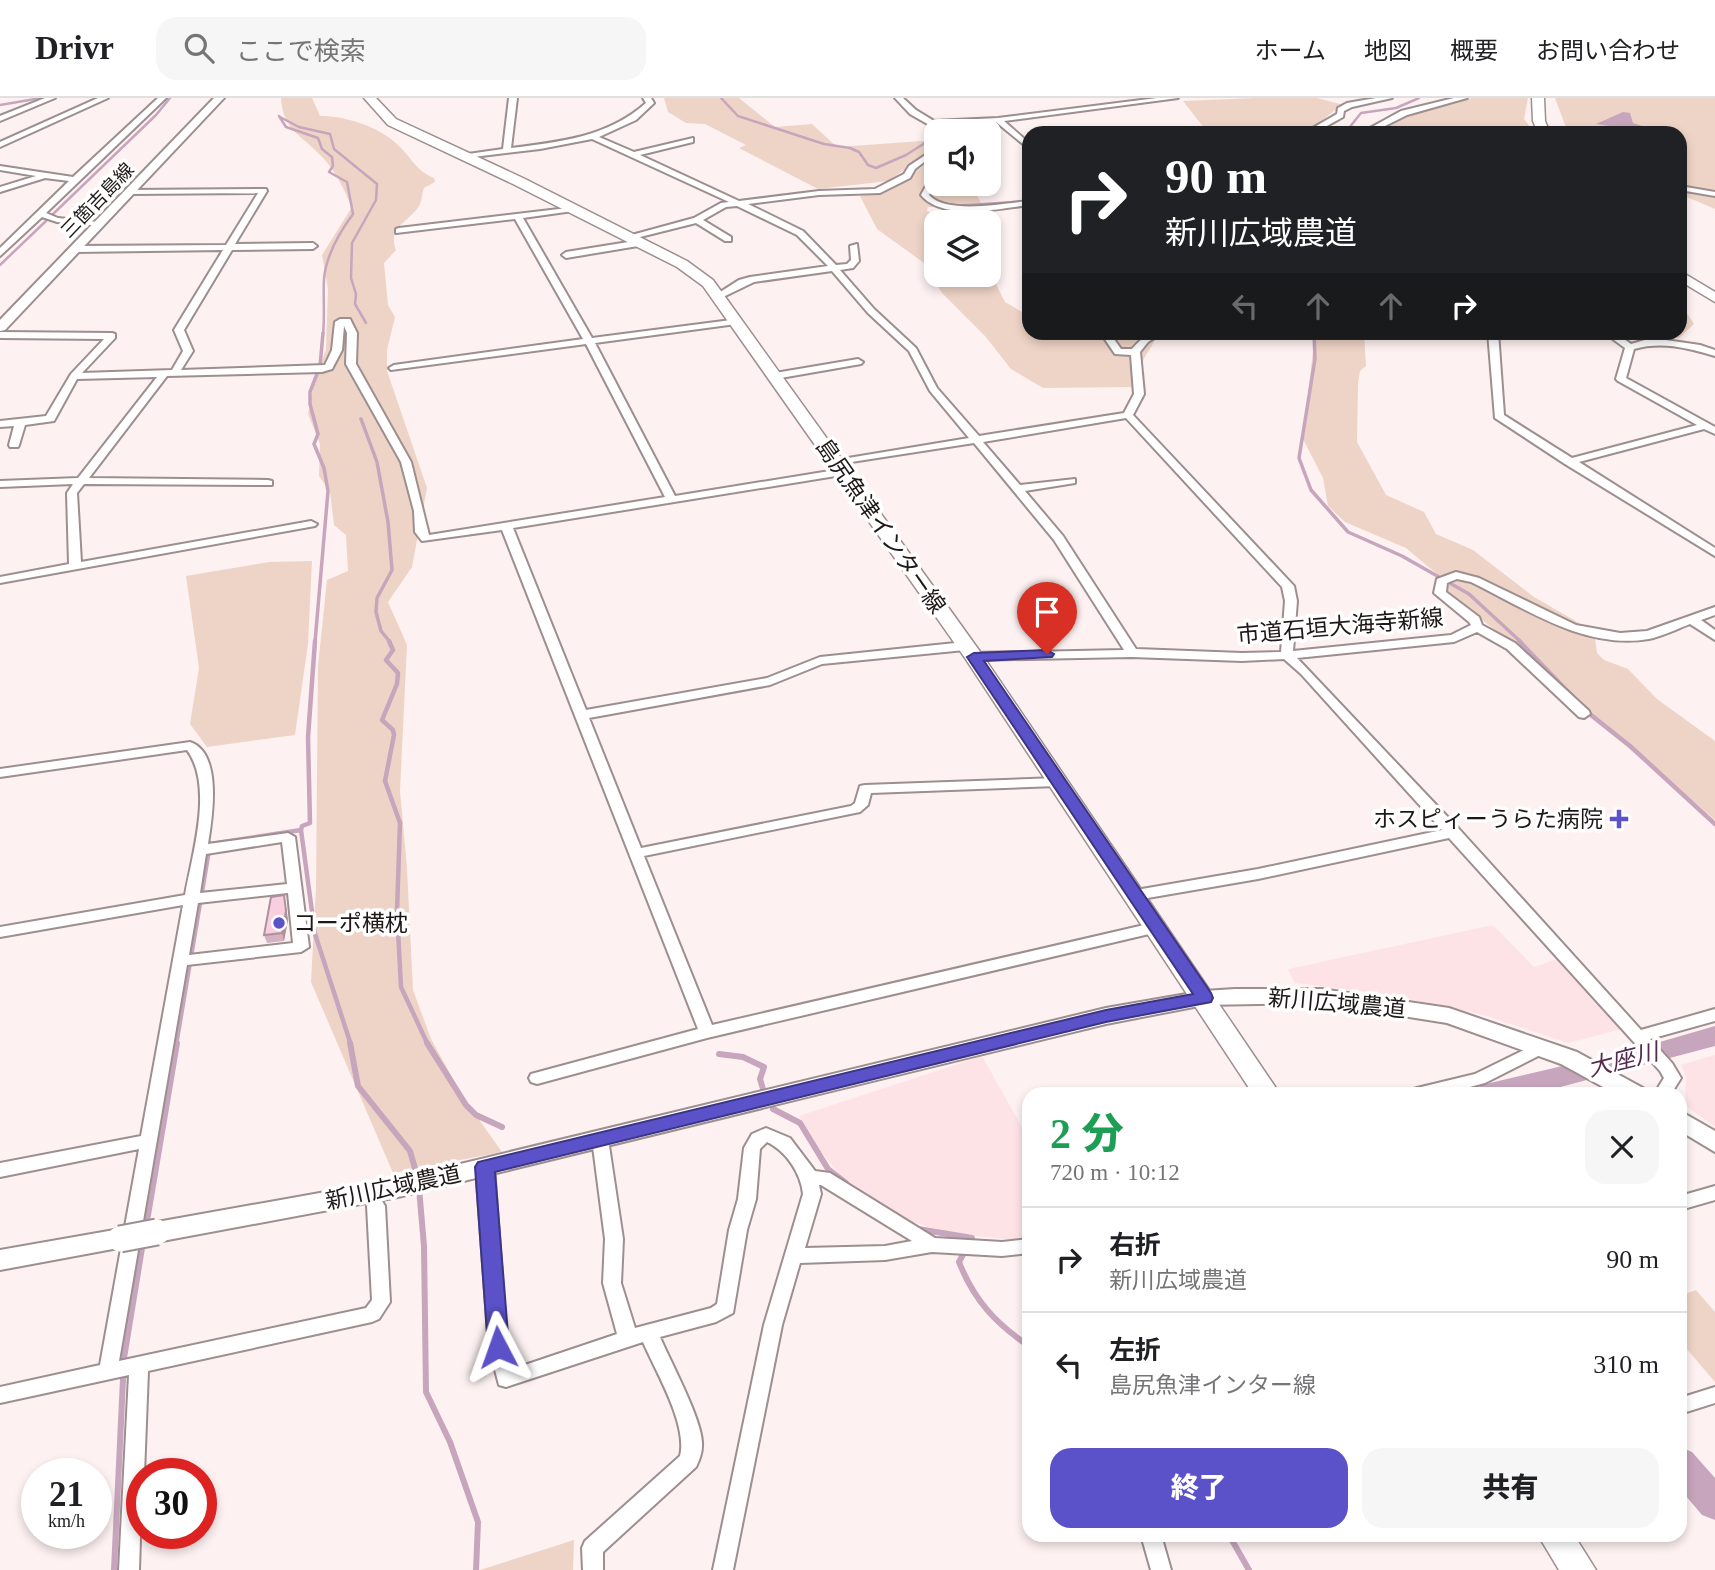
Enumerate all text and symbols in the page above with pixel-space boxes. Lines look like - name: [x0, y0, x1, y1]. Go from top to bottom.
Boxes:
- search box: [156, 17, 646, 80]
- icon: search: [180, 29, 218, 67]
- text: Drivr: [35, 30, 114, 66]
- text: ここで検索: [236, 37, 366, 66]
- text: ホーム: [1255, 38, 1326, 64]
- text: 地図: [1364, 38, 1412, 64]
- text: 概要: [1450, 38, 1498, 64]
- text: お問い合わせ: [1536, 38, 1680, 64]
- map controls: [924, 119, 1001, 287]
- button: sound: [924, 119, 1001, 196]
- text: 90 m: [1165, 149, 1267, 204]
- icon: right: [1050, 154, 1141, 245]
- street label: 三箇吉島線: [57, 159, 138, 242]
- button: layers: [924, 210, 1001, 287]
- text: 新川広域農道: [1165, 215, 1357, 251]
- icon: left: [1226, 287, 1264, 325]
- icon: ahead: [1299, 287, 1337, 325]
- icon: ahead: [1372, 287, 1410, 325]
- icon: right: [1445, 287, 1483, 325]
- street label: 島尻魚津インター線: [811, 434, 950, 618]
- pin: [1017, 582, 1077, 654]
- icon: arrive: [1028, 593, 1066, 631]
- street label: 市道石垣大海寺新線: [1236, 605, 1444, 648]
- place label: ホスピィーうらた病院: [1373, 807, 1603, 832]
- marker: ホスピィーうらた病院: [1609, 809, 1629, 829]
- place label: コーポ横枕: [293, 911, 408, 936]
- marker: コーポ横枕: [271, 915, 287, 931]
- street label: 新川広域農道: [1267, 985, 1407, 1022]
- water label: 大座川: [1585, 1038, 1664, 1081]
- button: close: [1585, 1110, 1659, 1184]
- text: 2 分: [1050, 1111, 1124, 1157]
- text: 720 m · 10:12: [1050, 1160, 1180, 1185]
- street label: 新川広域農道: [323, 1161, 463, 1214]
- text: 右折: [1109, 1231, 1161, 1260]
- icon: right: [1050, 1241, 1088, 1279]
- text: 90 m: [1606, 1245, 1659, 1274]
- text: 新川広域農道: [1109, 1268, 1247, 1293]
- position arrow: [461, 1310, 535, 1384]
- text: 左折: [1109, 1336, 1161, 1365]
- icon: left: [1050, 1346, 1088, 1384]
- text: 310 m: [1593, 1350, 1659, 1379]
- text: 島尻魚津インター線: [1109, 1373, 1316, 1398]
- button: 終了: [1050, 1448, 1348, 1528]
- button: 共有: [1362, 1448, 1659, 1528]
- speed limit sign: 30: [126, 1458, 217, 1549]
- text: 21: [49, 1475, 84, 1514]
- text: km/h: [48, 1511, 85, 1531]

